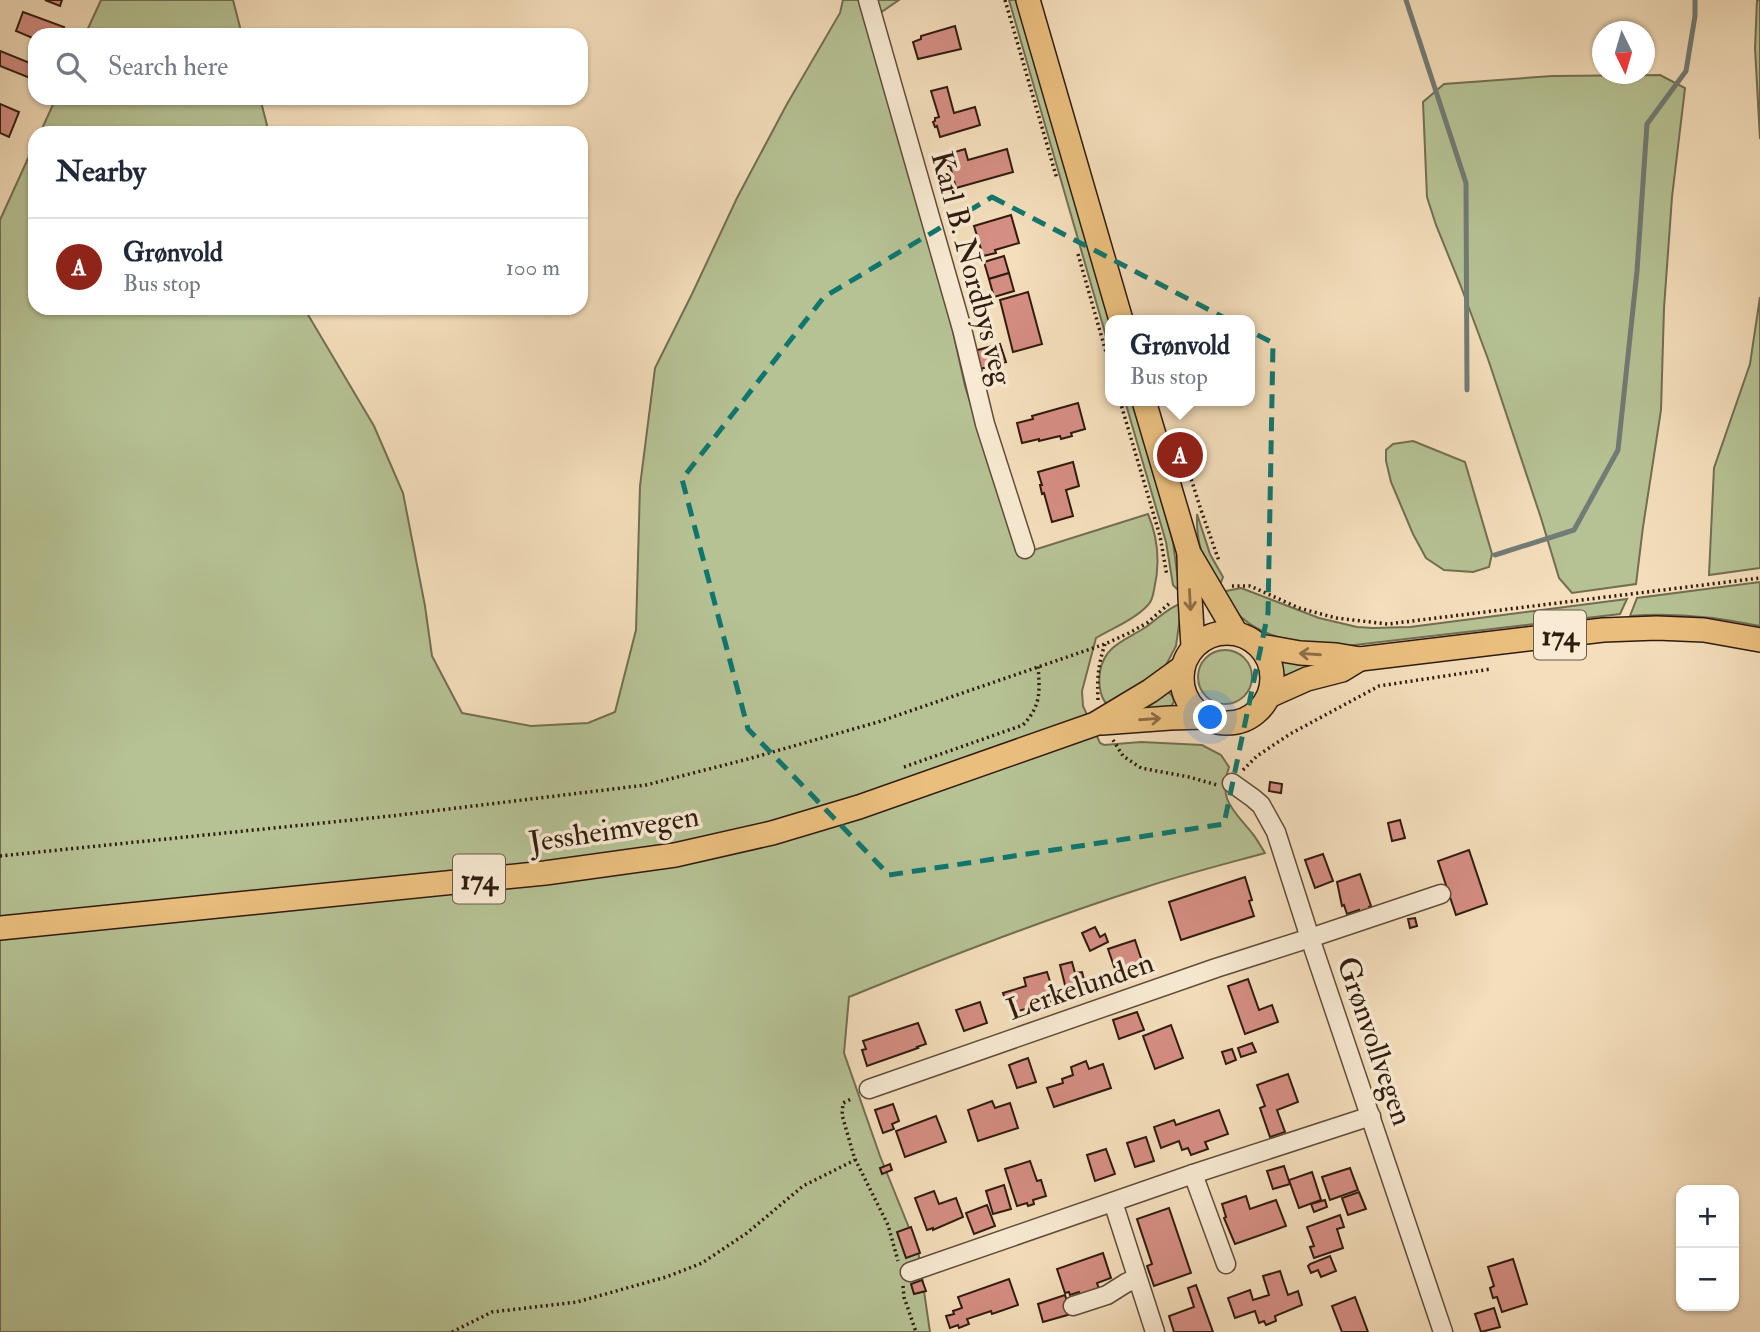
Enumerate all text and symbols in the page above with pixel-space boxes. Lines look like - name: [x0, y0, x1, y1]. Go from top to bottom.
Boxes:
- north arrow: [1592, 21, 1655, 84]
- search box: [28, 28, 588, 105]
- icon: search: [52, 48, 90, 86]
- text: Search here: [108, 51, 228, 83]
- street label: Karl B. Nordbys veg: [923, 147, 1021, 390]
- text: Nearby: [56, 153, 146, 190]
- text: Grønvold: [123, 237, 223, 269]
- text: A: [72, 253, 86, 282]
- text: 100 m: [506, 253, 560, 282]
- text: Bus stop: [123, 269, 201, 298]
- popup: [1105, 315, 1255, 406]
- text: Grønvold: [1130, 330, 1230, 362]
- text: Bus stop: [1130, 362, 1208, 391]
- pin: A: [1157, 429, 1203, 481]
- one-way arrow: [1184, 588, 1197, 611]
- road number: 174: [1534, 610, 1586, 660]
- one-way arrow: [1299, 647, 1321, 660]
- your location: [1193, 700, 1227, 734]
- one-way arrow: [1138, 712, 1161, 725]
- street label: Jessheimvegen: [525, 798, 702, 861]
- road number: 174: [453, 854, 505, 903]
- street label: Lerkelunden: [1002, 944, 1159, 1029]
- street label: Grønvollvegen: [1328, 952, 1421, 1130]
- map controls: [1676, 1185, 1739, 1311]
- button: +: [1676, 1185, 1739, 1248]
- button: −: [1676, 1248, 1739, 1311]

